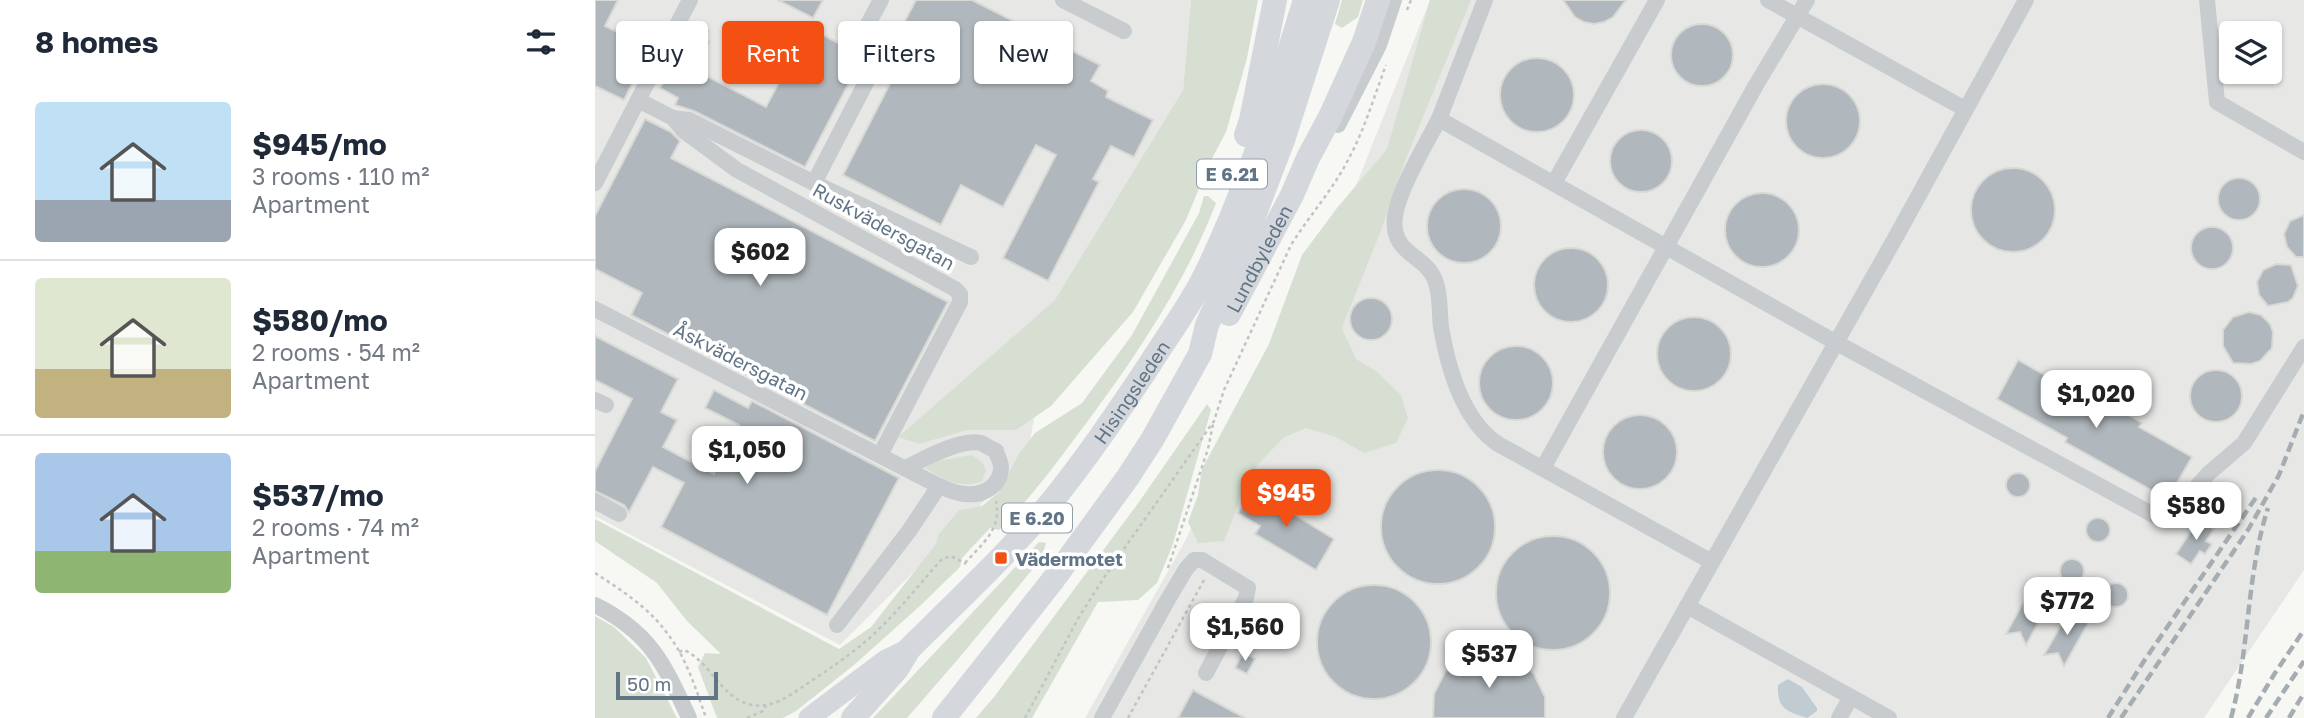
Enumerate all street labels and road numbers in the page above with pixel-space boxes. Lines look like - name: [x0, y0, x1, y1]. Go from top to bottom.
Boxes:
- road number: E 6.21: [1197, 160, 1267, 188]
- street label: Ruskvädersgatan: [809, 178, 959, 274]
- street label: Lundbyleden: [1221, 201, 1296, 316]
- street label: Åskvädersgatan: [670, 317, 812, 405]
- street label: Hisingsleden: [1088, 336, 1174, 448]
- road number: E 6.20: [1002, 504, 1072, 532]

